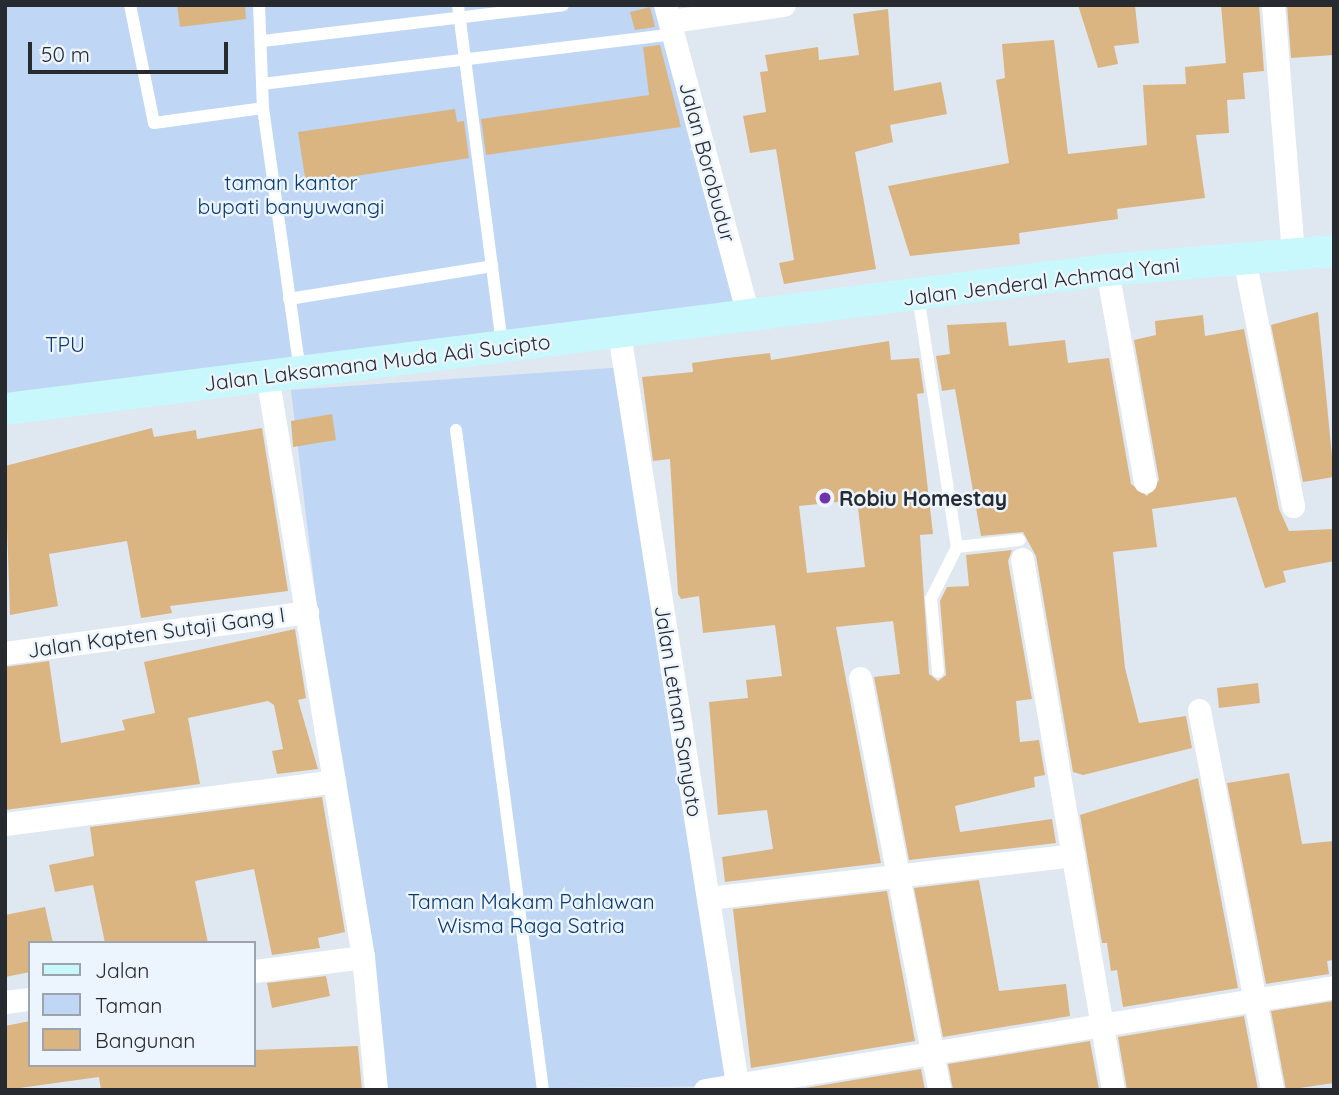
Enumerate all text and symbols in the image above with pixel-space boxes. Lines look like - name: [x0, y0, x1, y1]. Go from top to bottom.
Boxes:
- scale bar: [32, 28, 231, 72]
- text: 50 m: [41, 41, 90, 67]
- street label: Jalan Borobudur: [675, 79, 741, 245]
- park label: taman kantor bupati banyuwangi: [197, 169, 385, 219]
- street label: Jalan Jenderal Achmad Yani: [901, 251, 1181, 311]
- street label: Jalan Laksamana Muda Adi Sucipto: [202, 328, 552, 396]
- park label: TPU: [45, 331, 85, 357]
- place label: Robiu Homestay: [839, 485, 1007, 511]
- marker: Robiu Homestay: [817, 490, 833, 506]
- street label: Jalan Kapten Sutaji Gang I: [26, 601, 286, 663]
- street label: Jalan Letnan Sanyoto: [650, 603, 708, 819]
- park label: Taman Makam Pahlawan Wisma Raga Satria: [407, 888, 655, 938]
- legend: [28, 941, 256, 1067]
- text: Jalan: [95, 957, 149, 983]
- text: Taman: [95, 992, 162, 1018]
- text: Bangunan: [95, 1027, 195, 1053]

